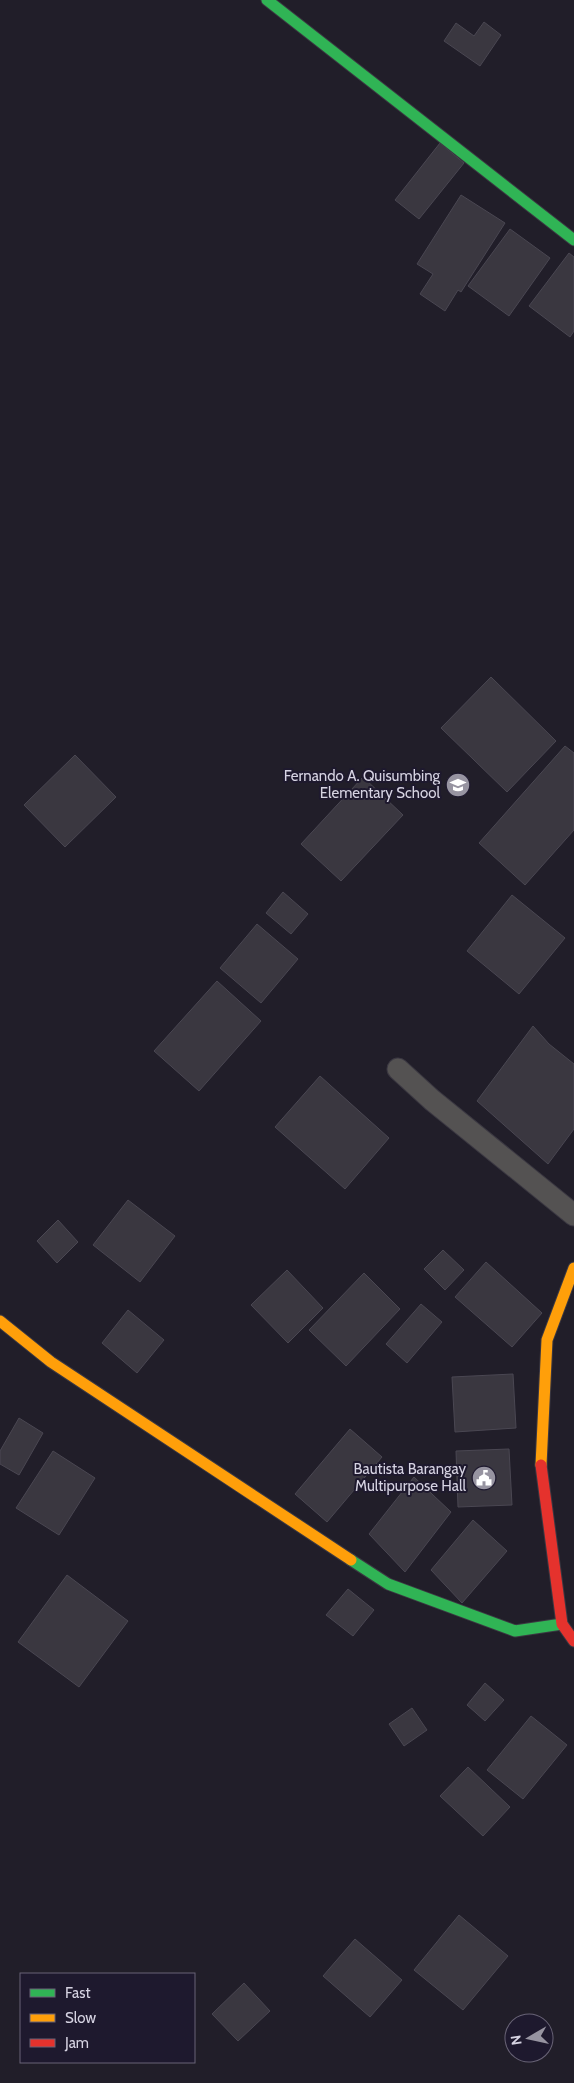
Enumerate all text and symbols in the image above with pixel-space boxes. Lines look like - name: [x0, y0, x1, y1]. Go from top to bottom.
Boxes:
- place label: Fernando A. Quisumbing Elementary School: [284, 767, 441, 802]
- school or university icon: Fernando A. Quisumbing Elementary School: [445, 772, 471, 798]
- place label: Bautista Barangay Multipurpose Hall: [354, 1460, 466, 1495]
- public building icon: Bautista Barangay Multipurpose Hall: [471, 1465, 497, 1491]
- legend: [20, 1973, 195, 2063]
- text: Fast: [65, 1984, 90, 2002]
- text: Slow: [65, 2009, 96, 2027]
- north arrow: [504, 2013, 554, 2063]
- text: Jam: [64, 2034, 89, 2052]
- text: N: [506, 2034, 526, 2046]

